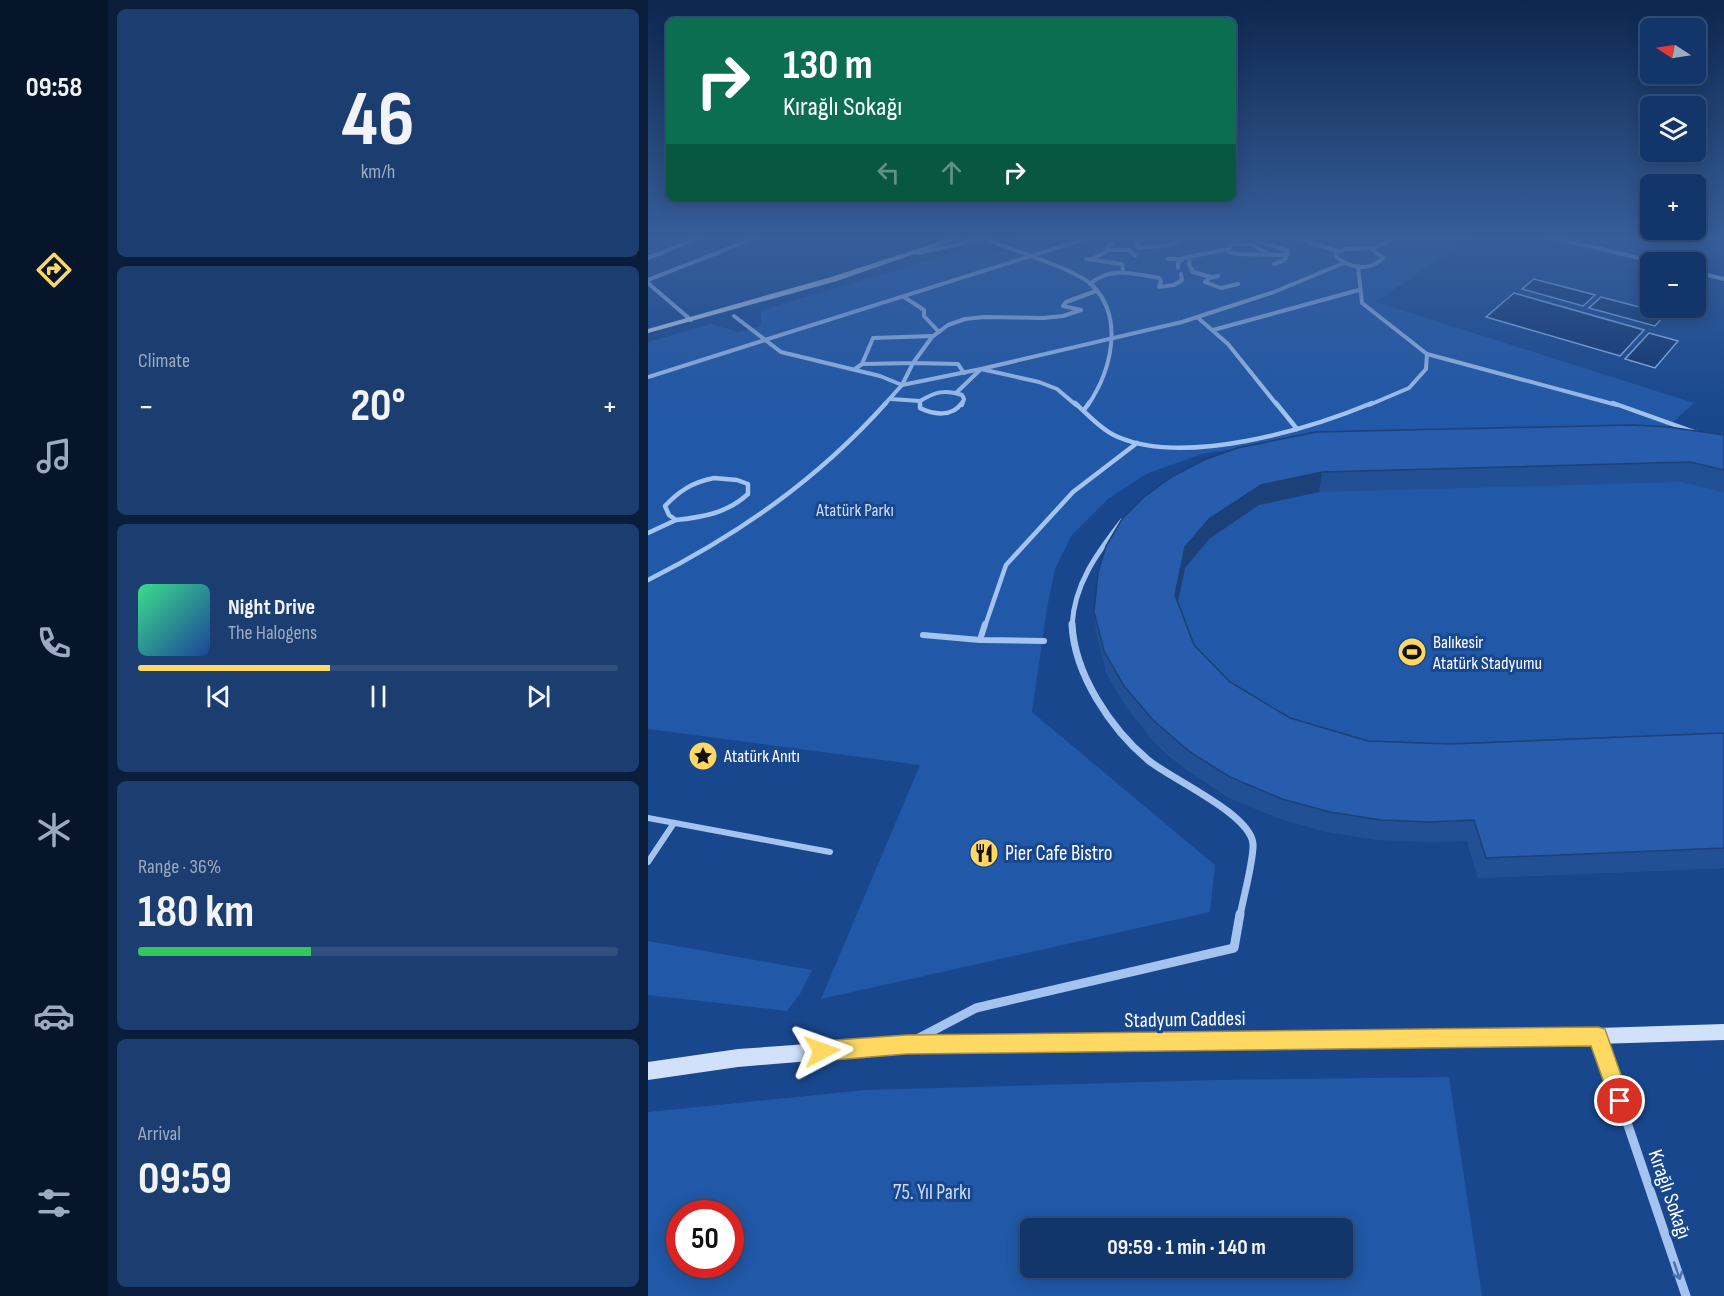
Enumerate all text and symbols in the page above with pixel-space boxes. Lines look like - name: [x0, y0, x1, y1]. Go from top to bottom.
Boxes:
- north arrow: [1640, 18, 1706, 84]
- map controls: [1640, 18, 1706, 318]
- text: 130 m: [783, 40, 873, 91]
- icon: right: [684, 42, 762, 120]
- text: 09:58: [26, 72, 82, 104]
- text: 46: [341, 74, 415, 167]
- text: Kırağlı Sokağı: [783, 91, 902, 123]
- button: layers: [1640, 96, 1706, 162]
- icon: left: [872, 156, 905, 189]
- icon: ahead: [935, 156, 968, 189]
- icon: right: [998, 156, 1031, 189]
- text: km/h: [361, 160, 395, 184]
- button: +: [1640, 174, 1706, 240]
- icon: directions: [33, 249, 75, 291]
- button: −: [1640, 252, 1706, 318]
- text: Climate: [138, 349, 190, 373]
- text: 20°: [350, 379, 406, 434]
- text: −: [138, 387, 154, 427]
- text: +: [602, 387, 618, 427]
- icon: music: [33, 435, 75, 477]
- park label: Atatürk Parkı: [815, 500, 894, 521]
- text: Night Drive: [228, 594, 315, 621]
- text: The Halogens: [228, 621, 317, 645]
- icon: phone: [33, 622, 75, 664]
- place label: Balıkesir Atatürk Stadyumu: [1432, 632, 1542, 674]
- sports icon: Balıkesir Atatürk Stadyumu: [1396, 636, 1428, 668]
- icon: previous: [202, 680, 235, 713]
- icon: pause: [362, 680, 395, 713]
- icon: next: [522, 680, 555, 713]
- place icon: Atatürk Anıtı: [687, 740, 719, 772]
- place label: Atatürk Anıtı: [723, 746, 800, 767]
- icon: climate: [33, 809, 75, 851]
- restaurant icon: Pier Cafe Bistro: [968, 837, 1000, 869]
- place label: Pier Cafe Bistro: [1005, 841, 1112, 866]
- text: Range · 36%: [138, 855, 221, 879]
- text: 180 km: [138, 885, 254, 940]
- icon: car: [33, 995, 75, 1037]
- street label: Stadyum Caddesi: [1124, 1006, 1246, 1033]
- position arrow: [790, 1019, 854, 1083]
- pin: [1594, 1075, 1645, 1126]
- icon: arrive: [1603, 1084, 1636, 1117]
- text: Arrival: [138, 1122, 181, 1146]
- street label: Kırağlı Sokağı: [1643, 1146, 1696, 1242]
- text: 09:59: [138, 1152, 232, 1207]
- park label: 75. Yıl Parkı: [893, 1180, 971, 1205]
- icon: filters: [33, 1182, 75, 1224]
- speed limit sign: 50: [666, 1200, 744, 1278]
- text: 09:59 · 1 min · 140 m: [1107, 1234, 1266, 1261]
- one-way arrow: [1672, 1261, 1683, 1280]

